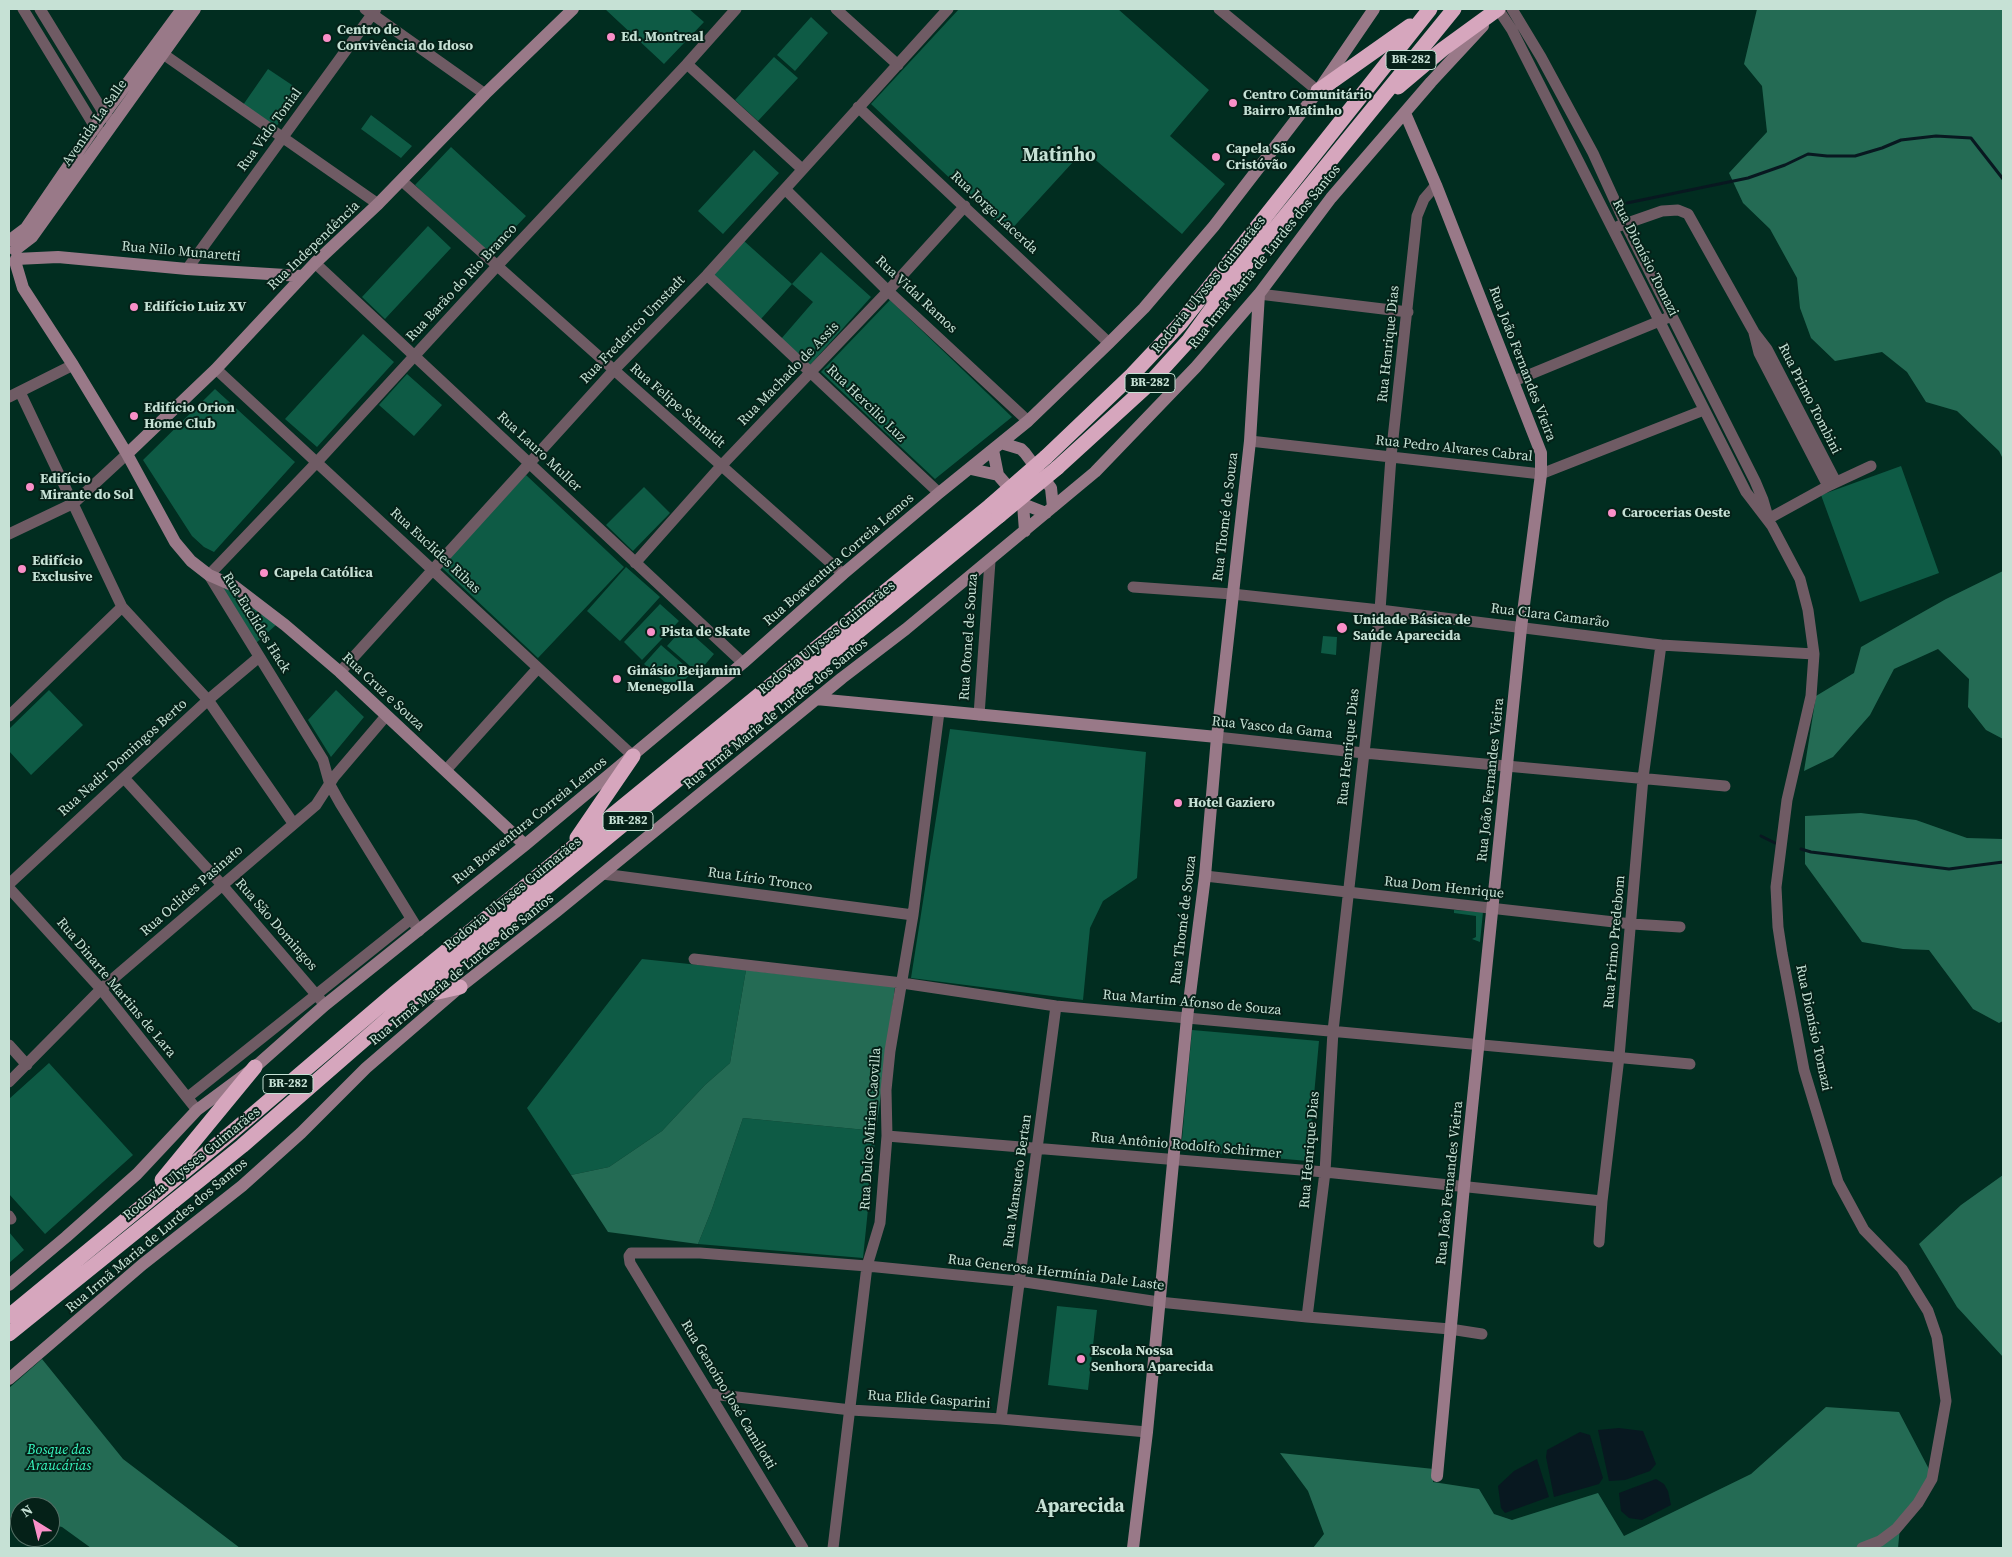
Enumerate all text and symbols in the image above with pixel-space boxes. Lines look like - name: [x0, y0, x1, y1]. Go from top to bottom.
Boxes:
- place label: Centro de Convivência do Idoso: [337, 22, 473, 54]
- place label: Ed. Montreal: [621, 29, 704, 45]
- marker: Ed. Montreal: [605, 31, 617, 43]
- marker: Centro de Convivência do Idoso: [321, 32, 333, 44]
- road number: BR-282: [1386, 50, 1436, 70]
- street label: Avenida La Salle: [59, 77, 131, 169]
- street label: Rua Vido Tonial: [234, 85, 306, 175]
- place label: Centro Comunitário Bairro Matinho: [1243, 87, 1372, 120]
- marker: Centro Comunitário Bairro Matinho: [1227, 97, 1239, 109]
- place label: Capela São Cristóvão: [1226, 141, 1295, 174]
- district label: Matinho: [1022, 145, 1096, 167]
- marker: Capela São Cristóvão: [1210, 151, 1222, 163]
- street label: Rua Irmã Maria de Lurdes dos Santos: [1185, 162, 1345, 352]
- street label: Rua Jorge Lacerda: [947, 168, 1041, 258]
- street label: Rua Dionísio Tomazi: [1608, 197, 1682, 319]
- street label: Rua Independência: [264, 198, 364, 294]
- street label: Rodovia Ulysses Guimarães: [1149, 213, 1269, 357]
- street label: Rua Barão do Rio Branco: [403, 221, 521, 345]
- street label: Rua Nilo Munaretti: [121, 238, 241, 266]
- street label: Rua Vidal Ramos: [872, 253, 960, 337]
- street label: Rua Frederico Umstadt: [577, 272, 689, 388]
- street label: Rua João Fernandes Vieira: [1485, 284, 1559, 444]
- street label: Rua Henrique Dias: [1375, 285, 1403, 403]
- place label: Edifício Luiz XV: [144, 299, 246, 315]
- marker: Edifício Luiz XV: [128, 301, 140, 313]
- street label: Rua Machado de Assis: [735, 318, 843, 430]
- street label: Rua Primo Tombini: [1774, 341, 1844, 457]
- street label: Rua Felipe Schmidt: [626, 360, 728, 452]
- street label: Rua Hercilio Luz: [823, 362, 909, 446]
- road number: BR-282: [1125, 373, 1175, 392]
- place label: Edifício Orion Home Club: [144, 400, 235, 432]
- street label: Rua Lauro Muller: [493, 408, 585, 496]
- marker: Edifício Orion Home Club: [128, 410, 140, 422]
- street label: Rua Pedro Alvares Cabral: [1375, 432, 1533, 466]
- street label: Rua Thomé de Souza: [1210, 452, 1242, 582]
- place label: Edifício Mirante do Sol: [40, 471, 134, 504]
- marker: Edifício Mirante do Sol: [24, 481, 36, 493]
- street label: Rua Boaventura Correia Lemos: [760, 490, 918, 630]
- street label: Rua Euclides Ribas: [386, 505, 484, 597]
- place label: Carocerias Oeste: [1622, 505, 1730, 521]
- marker: Carocerias Oeste: [1606, 507, 1618, 519]
- place label: Edifício Exclusive: [32, 553, 93, 586]
- marker: Edifício Exclusive: [16, 563, 28, 575]
- place label: Capela Católica: [274, 565, 373, 581]
- marker: Capela Católica: [258, 567, 270, 579]
- street label: Rua Euclides Hack: [218, 570, 294, 676]
- street label: Rua Otonel de Souza: [956, 573, 982, 701]
- street label: Rodovia Ulysses Guimarães: [755, 578, 899, 698]
- street label: Rua Clara Camarão: [1490, 600, 1610, 632]
- place label: Unidade Básica de Saúde Aparecida: [1353, 612, 1470, 644]
- marker: Unidade Básica de Saúde Aparecida: [1335, 621, 1349, 635]
- place label: Pista de Skate: [661, 624, 750, 640]
- marker: Pista de Skate: [645, 626, 657, 638]
- street label: Rua Irmã Maria de Lurdes dos Santos: [681, 634, 871, 794]
- street label: Rua Cruz e Souza: [338, 649, 428, 735]
- place label: Ginásio Beijamim Menegolla: [627, 663, 741, 696]
- marker: Ginásio Beijamim Menegolla: [611, 673, 623, 685]
- street label: Rua Henrique Dias: [1335, 688, 1363, 806]
- street label: Rua Nadir Domingos Berto: [55, 696, 191, 820]
- street label: Rua João Fernandes Vieira: [1474, 697, 1508, 863]
- street label: Rua Vasco da Gama: [1211, 713, 1333, 743]
- street label: Rua Boaventura Correia Lemos: [449, 753, 611, 889]
- place label: Hotel Gaziero: [1188, 795, 1275, 811]
- marker: Hotel Gaziero: [1172, 797, 1184, 809]
- road number: BR-282: [603, 811, 653, 830]
- street label: Rodovia Ulysses Guimarães: [441, 834, 585, 954]
- street label: Rua Oclides Pasinato: [137, 842, 247, 940]
- street label: Rua Thomé de Souza: [1168, 855, 1200, 985]
- street label: Rua Lírio Tronco: [707, 864, 813, 896]
- street label: Rua Dom Henrique: [1383, 873, 1505, 903]
- street label: Rua Primo Predebom: [1601, 875, 1629, 1009]
- street label: Rua São Domingos: [231, 876, 321, 974]
- street label: Rua Irmã Maria de Lurdes dos Santos: [367, 890, 557, 1050]
- street label: Rua Dinarte Martins de Lara: [53, 915, 179, 1061]
- street label: Rua Dionísio Tomazi: [1791, 963, 1835, 1093]
- street label: Rua Martim Afonso de Souza: [1102, 987, 1282, 1019]
- street label: Rua Dulce Mirian Caovilla: [857, 1047, 885, 1211]
- road number: BR-282: [263, 1074, 313, 1094]
- street label: Rua Henrique Dias: [1297, 1091, 1323, 1209]
- street label: Rua João Fernandes Vieira: [1433, 1100, 1467, 1266]
- street label: Rodovia Ulysses Guimarães: [120, 1104, 264, 1224]
- street label: Rua Mansueto Bertan: [1000, 1113, 1036, 1249]
- street label: Rua Antônio Rodolfo Schirmer: [1090, 1129, 1282, 1163]
- street label: Rua Irmã Maria de Lurdes dos Santos: [63, 1155, 251, 1317]
- street label: Rua Generosa Hermínia Dale Laste: [947, 1251, 1165, 1295]
- street label: Rua Genoíno José Camilotti: [677, 1317, 779, 1473]
- place label: Escola Nossa Senhora Aparecida: [1091, 1343, 1213, 1375]
- marker: Escola Nossa Senhora Aparecida: [1075, 1353, 1087, 1365]
- street label: Rua Elide Gasparini: [867, 1387, 991, 1413]
- park label: Bosque das Araucárias: [27, 1442, 91, 1474]
- district label: Aparecida: [1035, 1496, 1125, 1518]
- north arrow: [10, 1497, 60, 1547]
- text: N: [17, 1500, 37, 1522]

